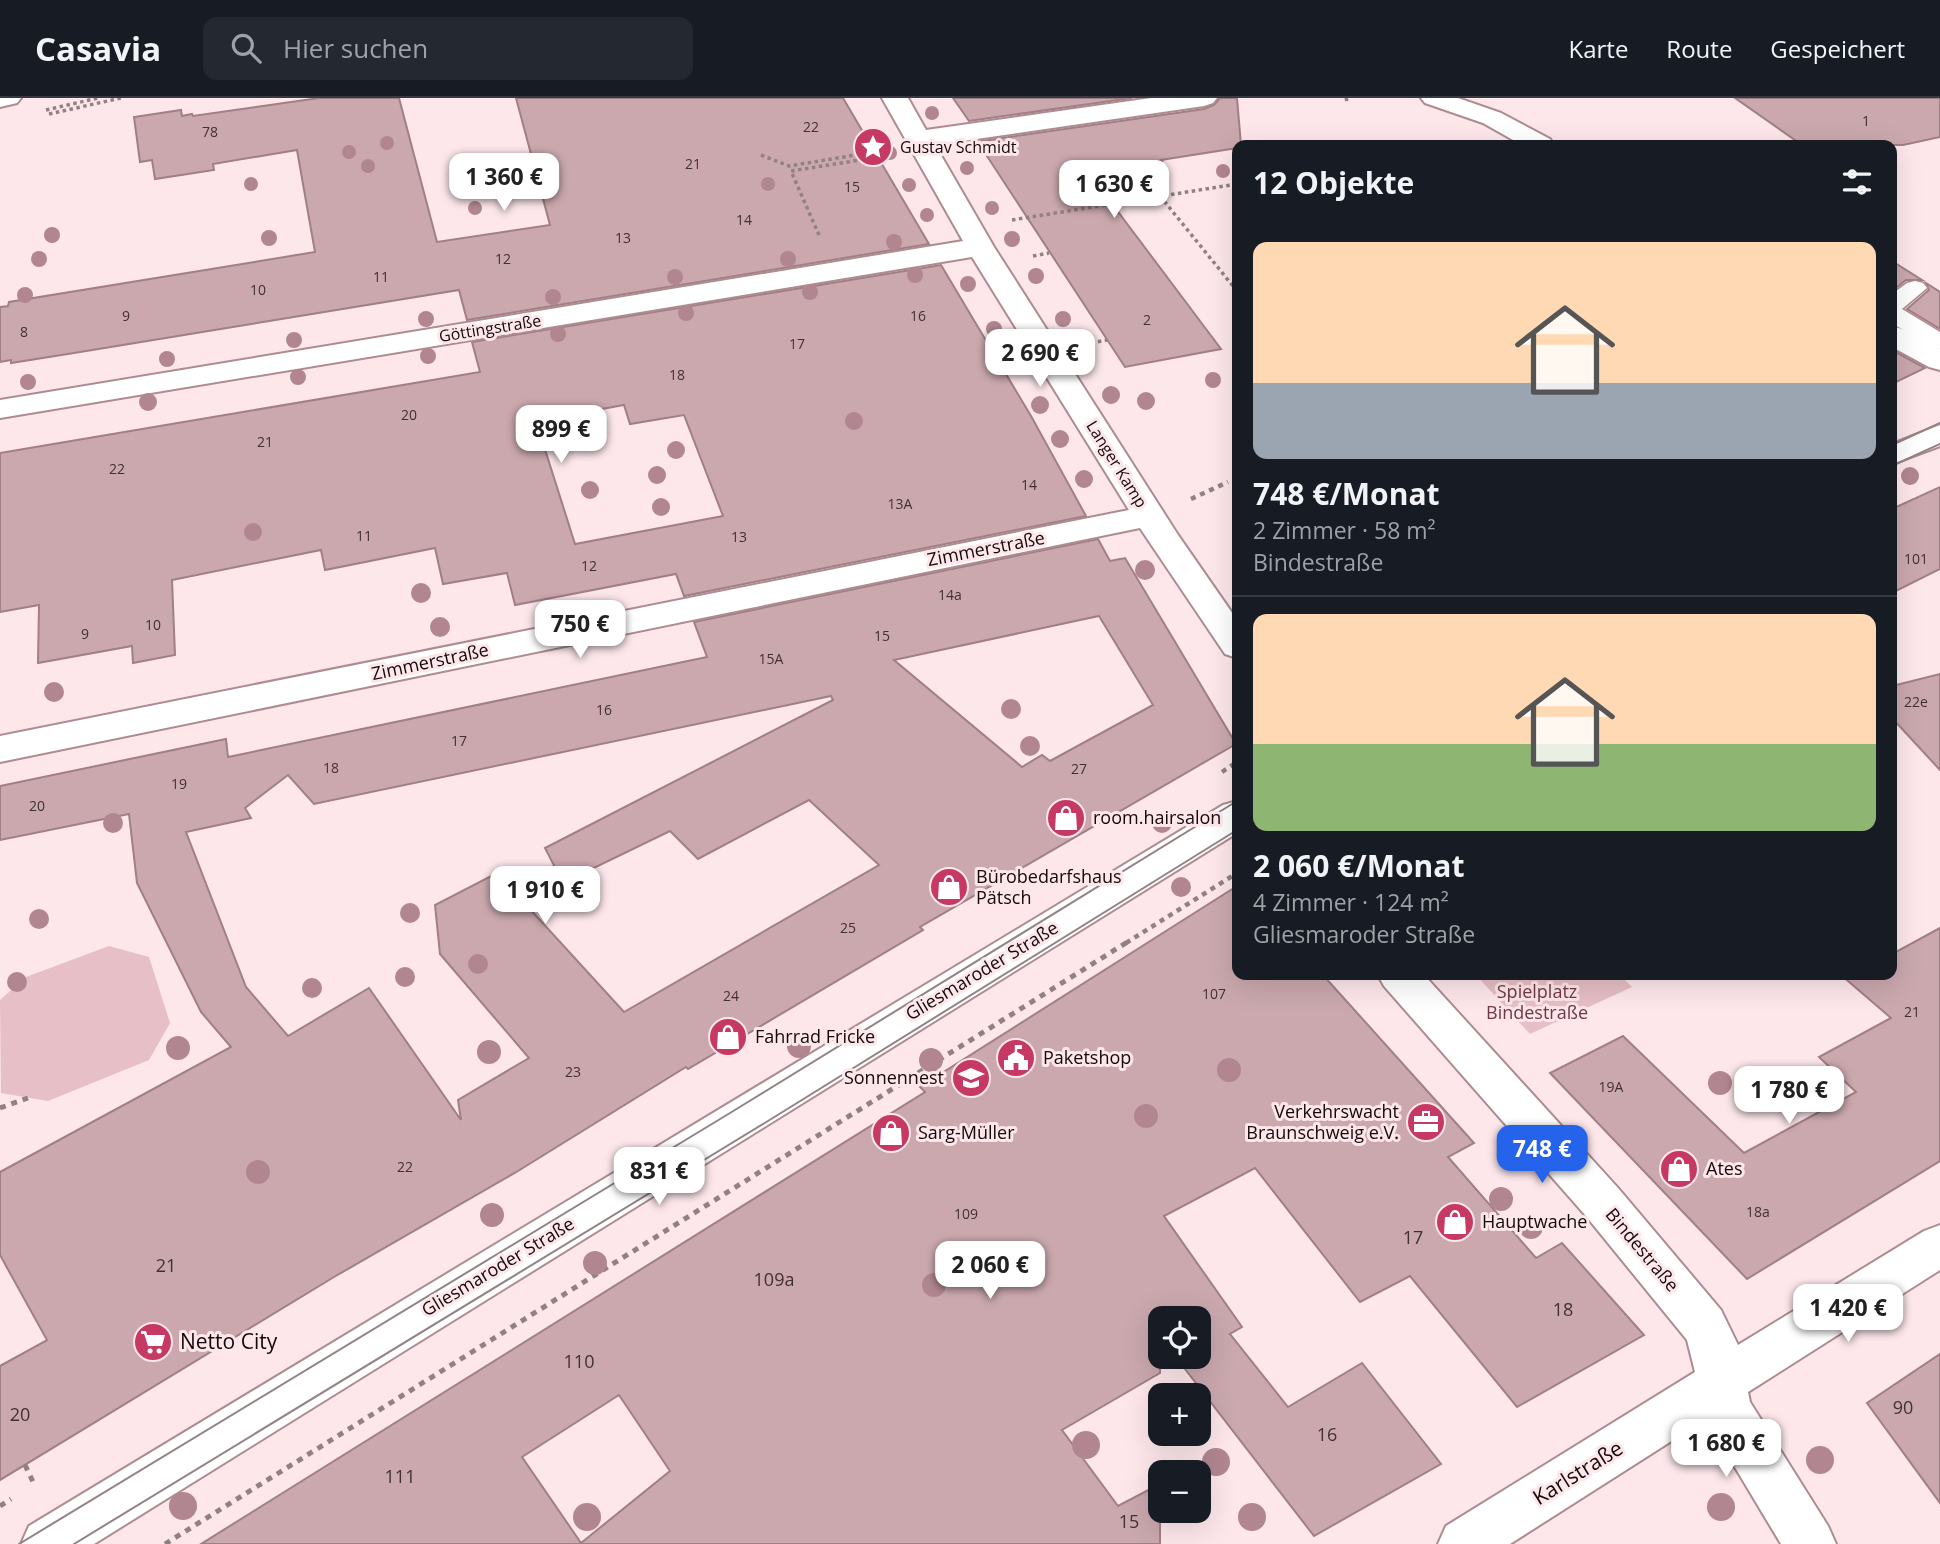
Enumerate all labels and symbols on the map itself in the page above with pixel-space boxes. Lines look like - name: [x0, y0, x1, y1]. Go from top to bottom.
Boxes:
- house number: 1: [1862, 111, 1870, 130]
- house number: 22: [803, 117, 819, 136]
- house number: 78: [202, 122, 218, 141]
- place icon: Gustav Schmidt: [852, 126, 894, 168]
- place label: Gustav Schmidt: [900, 136, 1017, 158]
- pin: 1 360 €: [439, 153, 569, 213]
- house number: 21: [685, 154, 701, 173]
- pin: 1 630 €: [1049, 160, 1179, 220]
- house number: 15: [844, 177, 860, 196]
- house number: 14: [736, 210, 752, 229]
- house number: 13: [615, 228, 631, 247]
- house number: 12: [495, 249, 511, 268]
- house number: 11: [373, 267, 389, 286]
- house number: 10: [250, 280, 266, 299]
- house number: 9: [122, 306, 130, 325]
- house number: 16: [910, 306, 926, 325]
- street label: Göttingstraße: [437, 309, 543, 347]
- house number: 2: [1143, 310, 1151, 329]
- house number: 8: [20, 322, 28, 341]
- pin: 2 690 €: [975, 330, 1105, 389]
- house number: 17: [789, 334, 805, 353]
- house number: 18: [669, 365, 685, 384]
- house number: 20: [401, 405, 417, 424]
- pin: 899 €: [512, 406, 610, 465]
- street label: Langer Kamp: [1082, 416, 1152, 512]
- house number: 21: [257, 432, 273, 451]
- house number: 22: [109, 459, 125, 478]
- house number: 14: [1021, 475, 1037, 494]
- house number: 13A: [888, 494, 913, 513]
- street label: Zimmerstraße: [925, 525, 1047, 571]
- house number: 11: [356, 526, 372, 545]
- house number: 13: [731, 527, 747, 546]
- house number: 101: [1904, 549, 1928, 568]
- house number: 12: [581, 556, 597, 575]
- house number: 14a: [938, 585, 962, 604]
- pin: 750 €: [531, 601, 629, 660]
- house number: 10: [145, 615, 161, 634]
- house number: 9: [81, 624, 89, 643]
- house number: 15: [874, 626, 890, 645]
- street label: Zimmerstraße: [369, 637, 491, 685]
- house number: 15A: [759, 649, 784, 668]
- house number: 22e: [1904, 692, 1928, 711]
- house number: 16: [596, 700, 612, 719]
- house number: 17: [451, 731, 467, 750]
- house number: 18: [323, 758, 339, 777]
- house number: 27: [1071, 759, 1087, 778]
- house number: 19: [171, 774, 187, 793]
- house number: 20: [29, 796, 45, 815]
- shop icon: room.hairsalon: [1045, 797, 1087, 839]
- place label: room.hairsalon: [1093, 805, 1221, 829]
- place label: Bürobedarfshaus Pätsch: [976, 864, 1122, 909]
- pin: 1 910 €: [480, 866, 610, 926]
- shop icon: Bürobedarfshaus Pätsch: [928, 866, 970, 908]
- street label: Gliesmaroder Straße: [901, 915, 1062, 1025]
- house number: 25: [840, 918, 856, 937]
- park label: Spielplatz Bindestraße: [1486, 979, 1588, 1024]
- house number: 107: [1202, 984, 1226, 1003]
- house number: 24: [723, 986, 739, 1005]
- house number: 21: [1904, 1002, 1920, 1021]
- shop icon: Fahrrad Fricke: [707, 1016, 749, 1058]
- place label: Fahrrad Fricke: [755, 1024, 875, 1048]
- public building icon: Paketshop: [995, 1037, 1037, 1079]
- place label: Paketshop: [1043, 1045, 1131, 1069]
- school or university icon: Sonnennest: [950, 1057, 992, 1099]
- house number: 23: [565, 1062, 581, 1081]
- place label: Sonnennest: [844, 1065, 944, 1089]
- pin: 1 780 €: [1724, 1066, 1854, 1126]
- house number: 19A: [1599, 1077, 1624, 1096]
- place label: Verkehrswacht Braunschweig e.V.: [1246, 1099, 1399, 1144]
- office icon: Verkehrswacht Braunschweig e.V.: [1405, 1101, 1447, 1143]
- shop icon: Sarg-Müller: [870, 1112, 912, 1154]
- place label: Sarg-Müller: [918, 1120, 1015, 1144]
- pin: 748 €: [1493, 1126, 1591, 1185]
- pin: 831 €: [610, 1148, 708, 1207]
- shop icon: Ates: [1658, 1148, 1700, 1190]
- place label: Ates: [1706, 1156, 1742, 1180]
- house number: 22: [397, 1157, 413, 1176]
- shop icon: Hauptwache: [1434, 1201, 1476, 1243]
- house number: 18a: [1746, 1202, 1770, 1221]
- street label: Bindestraße: [1601, 1203, 1685, 1296]
- house number: 109: [954, 1204, 978, 1223]
- place label: Hauptwache: [1482, 1209, 1587, 1233]
- street label: Gliesmaroder Straße: [417, 1211, 578, 1321]
- house number: 17: [1403, 1225, 1423, 1249]
- pin: 2 060 €: [925, 1242, 1055, 1301]
- house number: 21: [156, 1253, 176, 1277]
- house number: 109a: [754, 1267, 794, 1291]
- pin: 1 420 €: [1783, 1284, 1913, 1344]
- house number: 18: [1553, 1297, 1573, 1321]
- supermarket icon: Netto City: [132, 1321, 174, 1363]
- place label: Netto City: [180, 1327, 278, 1355]
- house number: 110: [564, 1349, 594, 1373]
- house number: 90: [1893, 1395, 1913, 1419]
- house number: 20: [10, 1402, 30, 1426]
- pin: 1 680 €: [1661, 1420, 1791, 1479]
- house number: 16: [1317, 1422, 1337, 1446]
- street label: Karlstraße: [1527, 1434, 1628, 1511]
- house number: 111: [385, 1464, 415, 1488]
- house number: 15: [1119, 1509, 1139, 1533]

